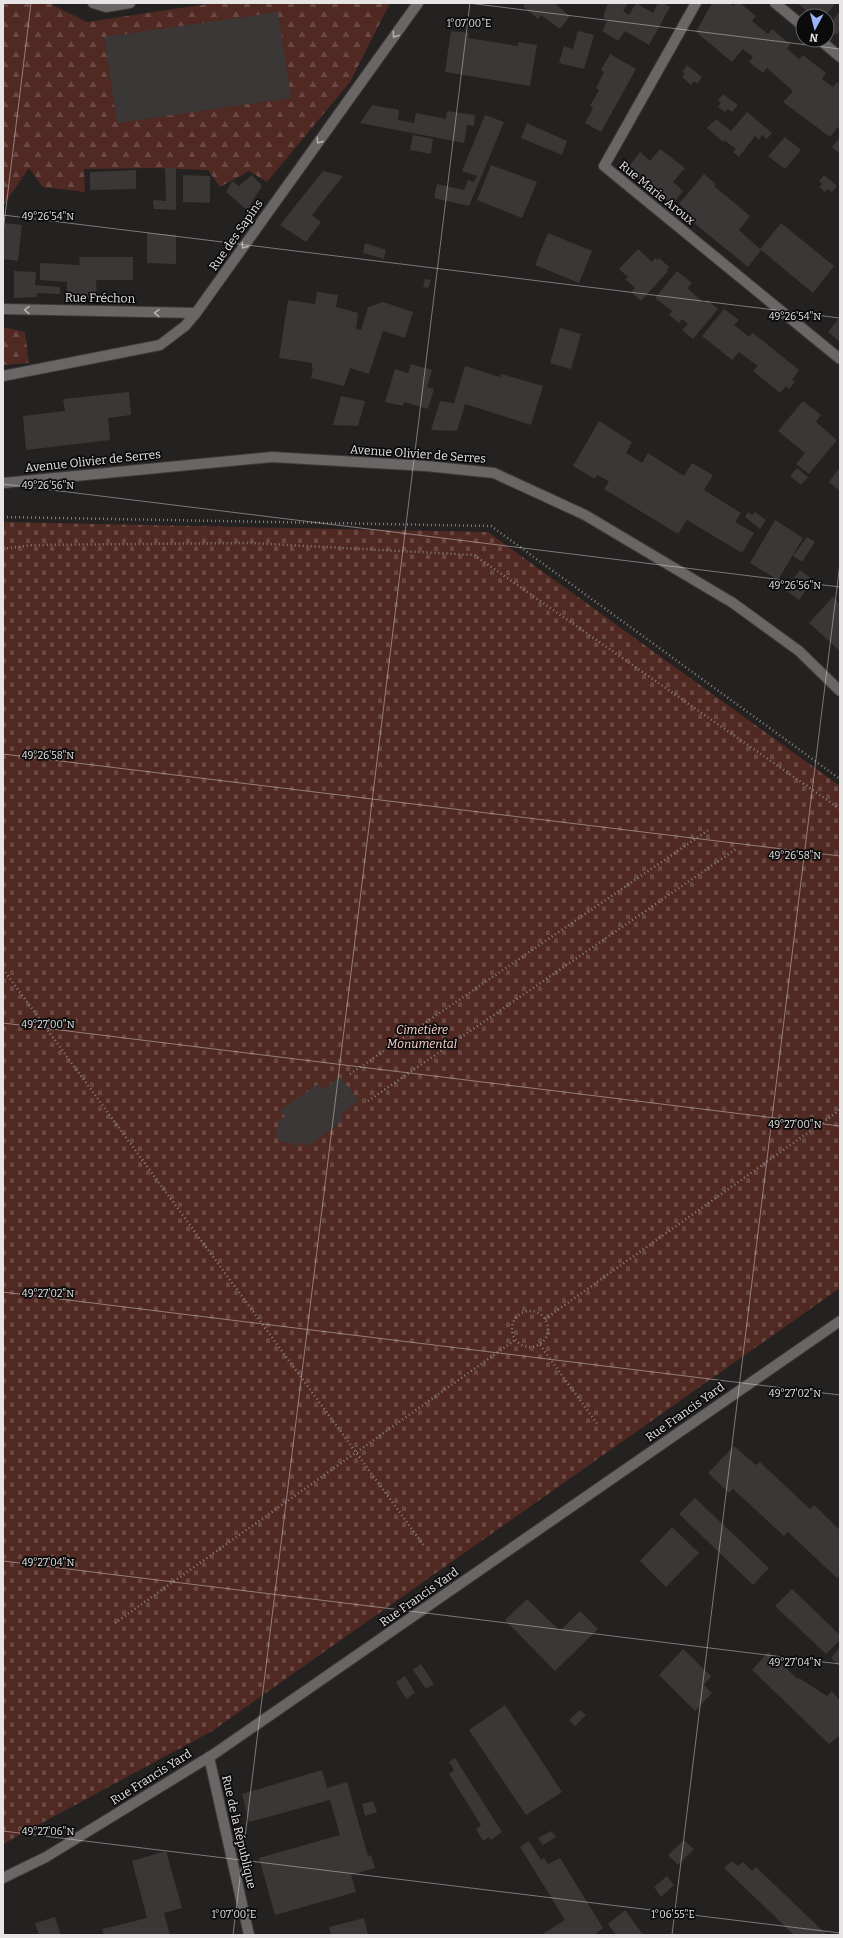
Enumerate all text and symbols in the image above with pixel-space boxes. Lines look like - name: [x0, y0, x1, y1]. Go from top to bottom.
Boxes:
- north arrow: [795, 8, 835, 48]
- text: 1°07'00"E: [447, 18, 491, 30]
- one-way arrow: [393, 30, 400, 37]
- text: N: [808, 30, 819, 44]
- one-way arrow: [317, 136, 324, 143]
- street label: Rue Marie Aroux: [616, 158, 698, 228]
- street label: Rue des Sapins: [206, 197, 266, 273]
- text: 49°26'54"N: [22, 211, 74, 223]
- one-way arrow: [242, 242, 249, 249]
- street label: Rue Fréchon: [65, 290, 136, 306]
- one-way arrow: [24, 306, 30, 314]
- one-way arrow: [154, 308, 160, 317]
- text: 49°26'54"N: [769, 311, 821, 323]
- street label: Avenue Olivier de Serres: [349, 442, 487, 466]
- street label: Avenue Olivier de Serres: [24, 447, 162, 475]
- text: 49°26'56"N: [22, 480, 74, 492]
- text: 49°26'56"N: [769, 580, 821, 592]
- text: 49°26'58"N: [22, 750, 74, 762]
- text: 49°26'58"N: [769, 850, 821, 862]
- text: 49°27'00"N: [21, 1019, 75, 1031]
- park label: Cimetière Monumental: [387, 1023, 457, 1051]
- text: 49°27'00"N: [768, 1119, 822, 1131]
- text: 49°27'02"N: [22, 1288, 74, 1300]
- street label: Rue Francis Yard: [643, 1380, 727, 1444]
- text: 49°27'02"N: [769, 1388, 821, 1400]
- text: 49°27'04"N: [22, 1557, 74, 1569]
- street label: Rue Francis Yard: [377, 1565, 461, 1629]
- text: 49°27'04"N: [769, 1657, 821, 1669]
- street label: Rue Francis Yard: [108, 1746, 194, 1808]
- street label: Rue de la République: [219, 1774, 259, 1890]
- text: 49°27'06"N: [22, 1826, 74, 1838]
- text: 1°07'00"E: [212, 1909, 256, 1921]
- text: 1°06'55"E: [651, 1909, 695, 1921]

